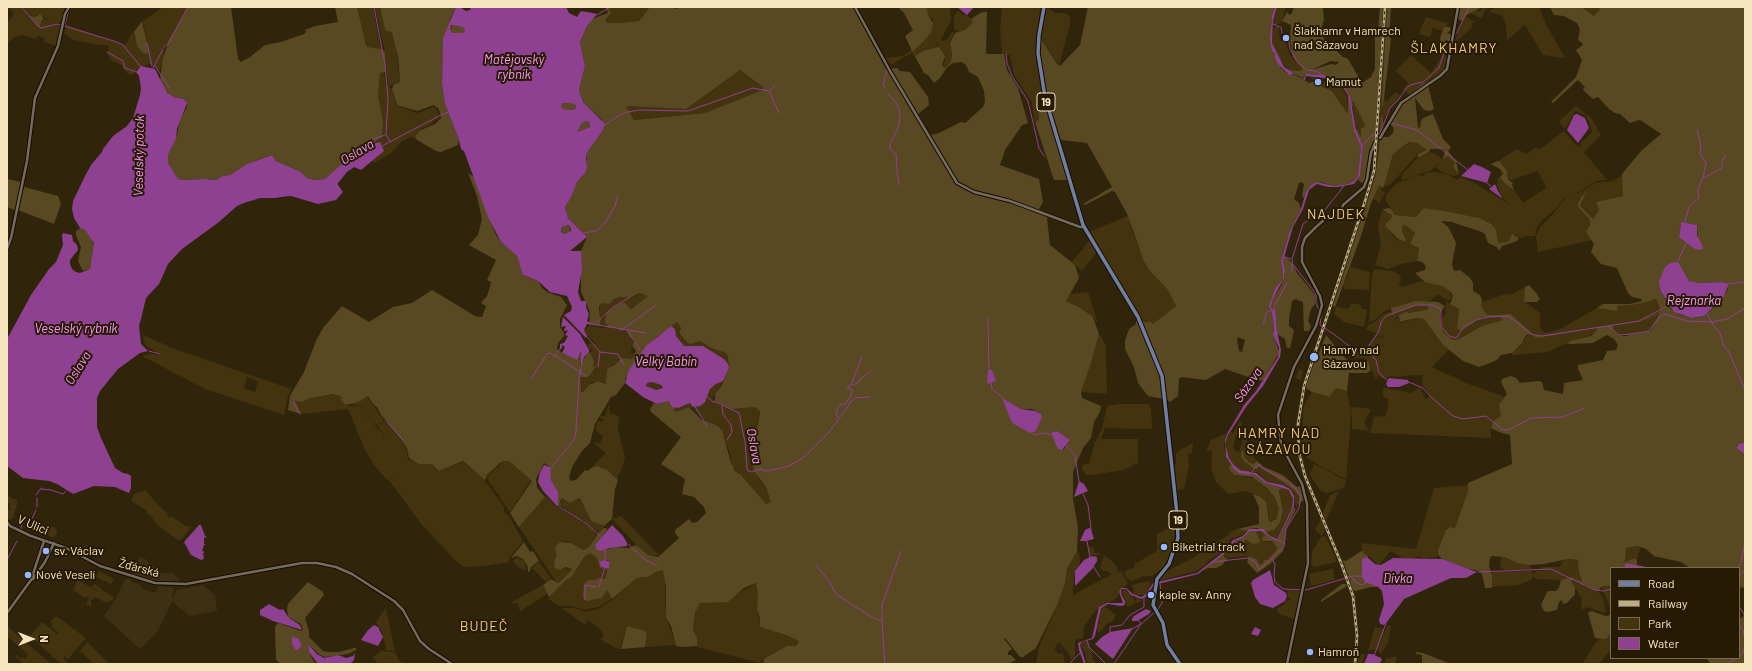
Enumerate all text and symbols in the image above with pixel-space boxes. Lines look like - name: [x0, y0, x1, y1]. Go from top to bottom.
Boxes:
- place label: Šlakhamr v Hamrech nad Sázavou: [1294, 24, 1401, 52]
- marker: Šlakhamr v Hamrech nad Sázavou: [1281, 33, 1291, 43]
- district label: ŠLAKHAMRY: [1411, 40, 1497, 56]
- water label: Matějovský rybník: [484, 52, 544, 83]
- place label: Mamut: [1326, 75, 1361, 89]
- marker: Mamut: [1313, 77, 1323, 87]
- road number: 19: [1037, 93, 1055, 111]
- water label: Veselský potok: [130, 115, 148, 197]
- water label: Oslava: [337, 136, 377, 168]
- district label: NAJDEK: [1307, 206, 1365, 222]
- water label: Rejznarka: [1667, 293, 1721, 309]
- water label: Veselský rybník: [34, 321, 118, 337]
- place label: Hamry nad Sázavou: [1323, 343, 1379, 371]
- water label: Oslava: [62, 348, 94, 388]
- marker: Hamry nad Sázavou: [1308, 351, 1320, 363]
- water label: Velký Babín: [635, 354, 697, 370]
- water label: Sázava: [1230, 365, 1266, 405]
- district label: HAMRY NAD SÁZAVOU: [1238, 425, 1320, 458]
- water label: Oslava: [743, 427, 765, 465]
- road number: 19: [1169, 511, 1187, 529]
- street label: V Ulici: [15, 512, 51, 538]
- place label: Biketrial track: [1172, 540, 1245, 554]
- marker: Biketrial track: [1159, 542, 1169, 552]
- place label: sv. Václav: [54, 544, 104, 558]
- marker: sv. Václav: [41, 546, 51, 556]
- street label: Žďárská: [117, 556, 161, 580]
- legend: [1610, 567, 1740, 659]
- place label: Nové Veselí: [36, 568, 95, 582]
- marker: Nové Veselí: [23, 570, 33, 580]
- water label: Dívka: [1383, 571, 1413, 587]
- text: Road: [1648, 576, 1675, 590]
- place label: kaple sv. Anny: [1159, 588, 1231, 602]
- marker: kaple sv. Anny: [1146, 590, 1156, 600]
- text: Railway: [1648, 596, 1687, 610]
- text: Park: [1648, 616, 1672, 630]
- district label: BUDEČ: [460, 618, 508, 634]
- north arrow: [12, 619, 52, 659]
- text: N: [38, 635, 51, 643]
- text: Water: [1648, 636, 1679, 650]
- place label: Hamroň: [1318, 645, 1359, 659]
- marker: Hamroň: [1305, 647, 1315, 657]

